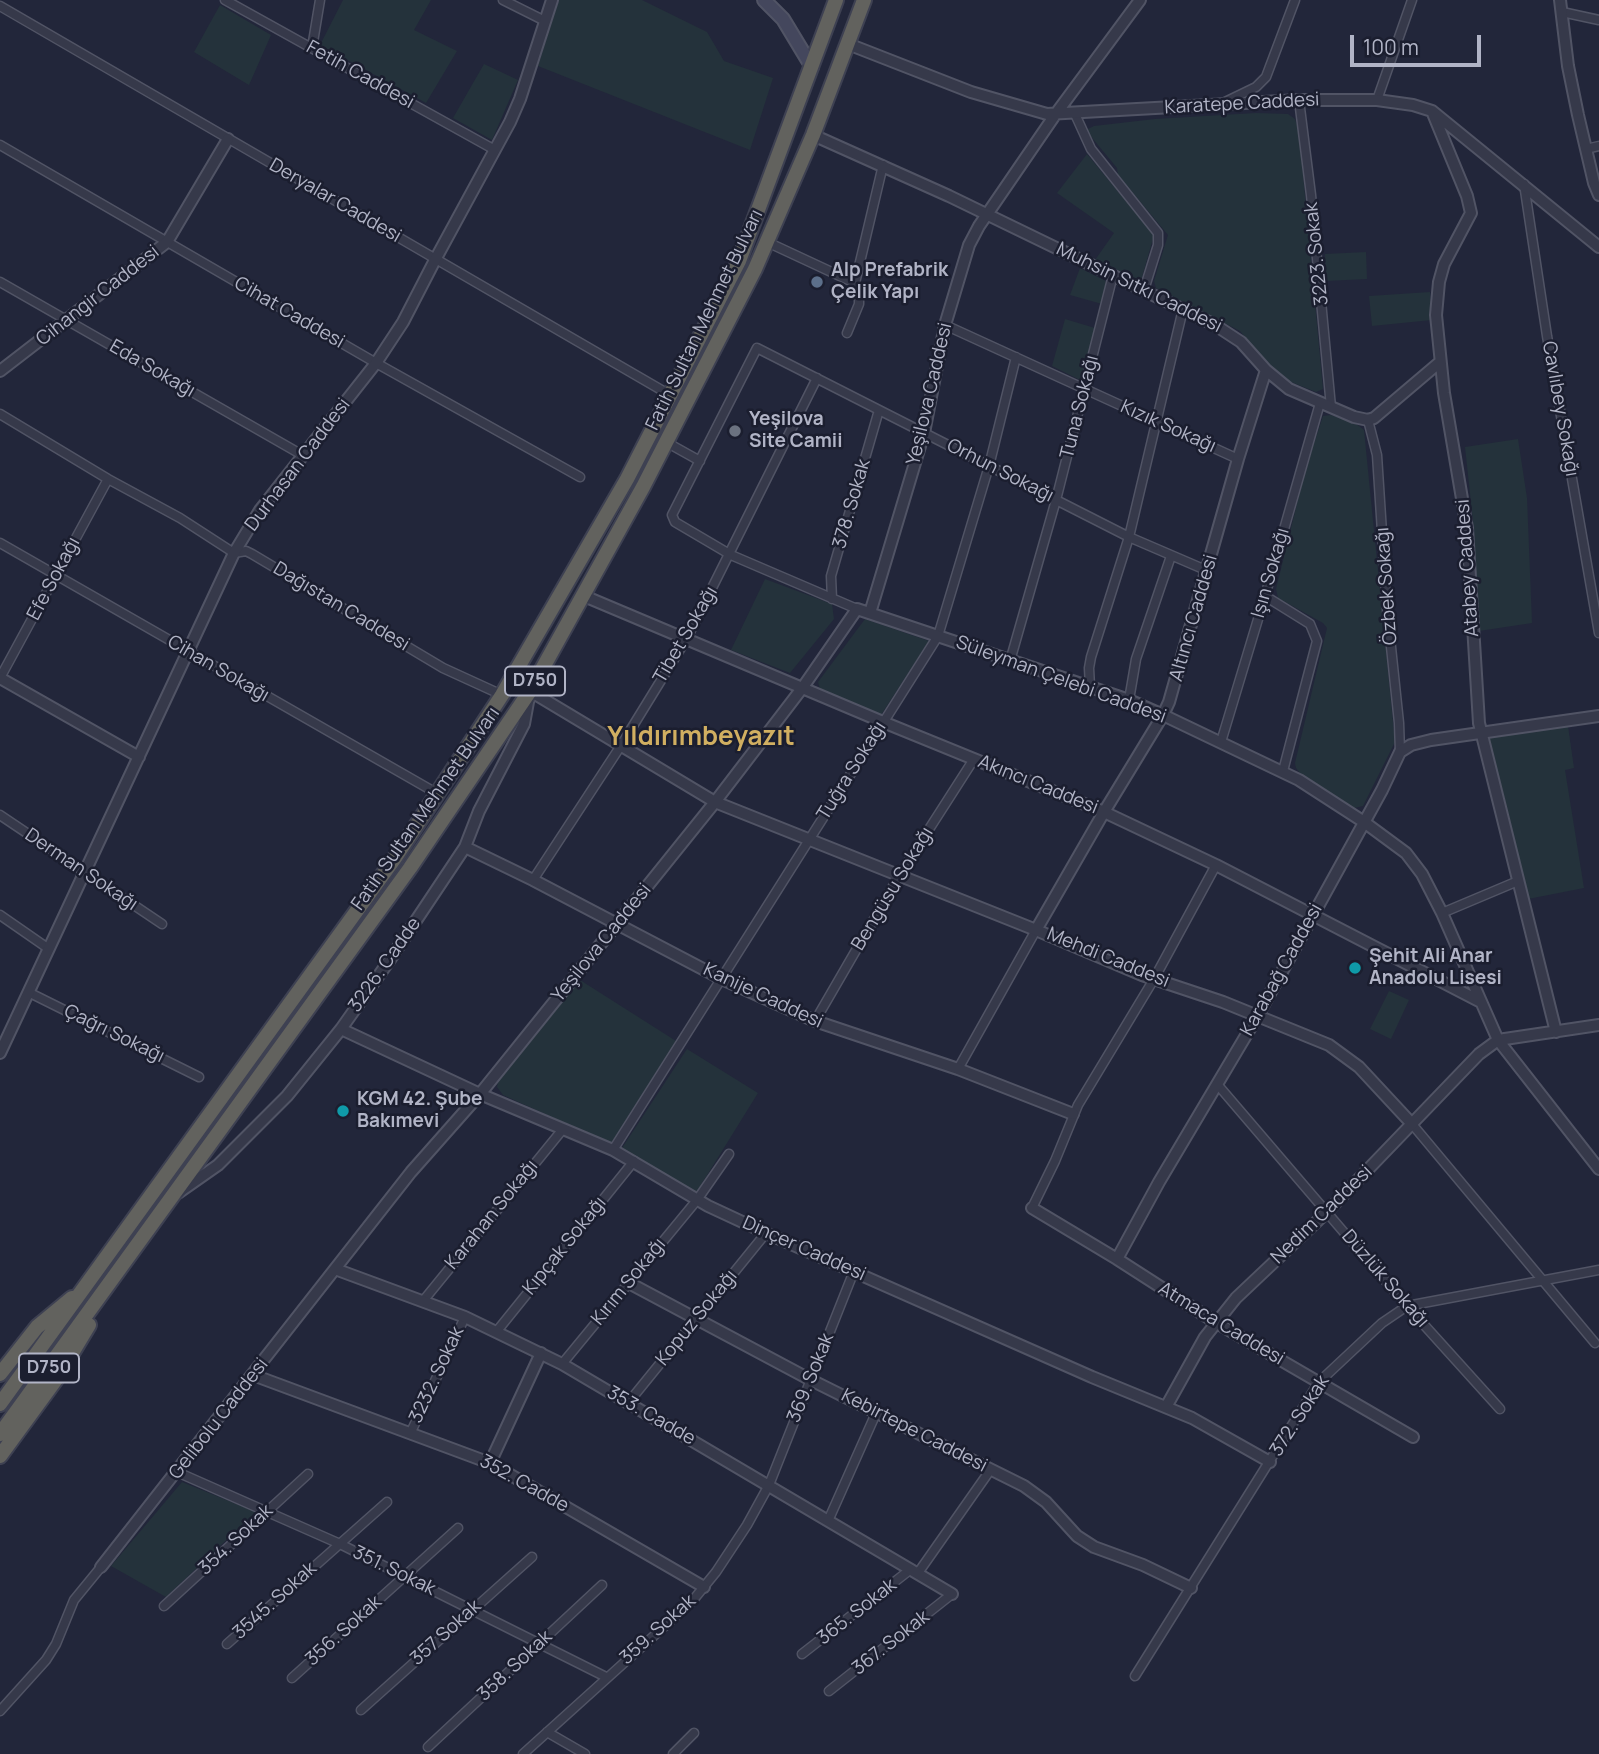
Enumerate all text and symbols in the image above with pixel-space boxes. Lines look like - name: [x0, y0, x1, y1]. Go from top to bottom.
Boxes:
- scale bar: [1354, 21, 1485, 65]
- text: 100 m: [1363, 33, 1419, 61]
- street label: Fetih Caddesi: [302, 36, 418, 114]
- street label: Karatepe Caddesi: [1164, 89, 1320, 119]
- street label: Deryalar Caddesi: [265, 154, 405, 248]
- street label: 3223. Sokak: [1300, 201, 1334, 307]
- street label: Fatih Sultan Mehmet Bulvarı: [642, 206, 768, 434]
- street label: Muhsin Sıtkı Caddesi: [1052, 238, 1226, 338]
- street label: Cihangir Caddesi: [32, 241, 164, 351]
- place label: Alp Prefabrik Çelik Yapı: [831, 260, 948, 304]
- street label: Cihat Caddesi: [230, 272, 348, 354]
- marker: Alp Prefabrik Çelik Yapı: [809, 274, 825, 290]
- street label: Yeşilova Caddesi: [903, 321, 957, 467]
- street label: Eda Sokağı: [105, 335, 199, 403]
- street label: Cavlıbey Sokağı: [1537, 340, 1583, 478]
- street label: Tuna Sokağı: [1056, 353, 1104, 461]
- street label: Durhasan Caddesi: [241, 394, 355, 536]
- street label: Kızık Sokağı: [1117, 396, 1219, 458]
- place label: Yeşilova Site Camii: [749, 409, 842, 453]
- marker: Yeşilova Site Camii: [727, 423, 743, 439]
- street label: Orhun Sokağı: [943, 434, 1057, 508]
- street label: 378. Sokak: [828, 457, 876, 551]
- street label: Atabey Caddesi: [1452, 498, 1484, 638]
- street label: Işın Sokağı: [1247, 525, 1295, 621]
- street label: Özbek Sokağı: [1372, 526, 1402, 646]
- street label: Efe Sokağı: [23, 534, 85, 624]
- street label: Altıncı Caddesi: [1165, 552, 1223, 684]
- street label: Dağıstan Caddesi: [269, 557, 413, 657]
- street label: Tibet Sokağı: [649, 582, 723, 688]
- street label: Cihan Sokağı: [163, 631, 273, 707]
- street label: Süleyman Çelebi Caddesi: [953, 631, 1169, 729]
- road number: D750: [505, 666, 565, 696]
- street label: Fatih Sultan Mehmet Bulvarı: [347, 703, 505, 915]
- street label: Tuğra Sokağı: [813, 717, 891, 825]
- district label: Yıldırımbeyazıt: [607, 722, 795, 754]
- street label: Akıncı Caddesi: [974, 750, 1102, 820]
- street label: Bengüsu Sokağı: [847, 823, 939, 955]
- street label: Derman Sokağı: [20, 824, 142, 916]
- street label: Yeşilova Caddesi: [547, 879, 657, 1007]
- street label: Karabağ Caddesi: [1236, 900, 1328, 1040]
- street label: 3226. Cadde: [344, 913, 426, 1017]
- street label: Mehdi Caddesi: [1043, 923, 1173, 993]
- place label: Şehit Ali Anar Anadolu Lisesi: [1369, 946, 1502, 990]
- street label: Kanije Caddesi: [700, 958, 826, 1034]
- marker: Şehit Ali Anar Anadolu Lisesi: [1347, 960, 1363, 976]
- street label: Çağrı Sokağı: [60, 1000, 168, 1068]
- place label: KGM 42. Şube Bakımevi: [357, 1089, 482, 1133]
- marker: KGM 42. Şube Bakımevi: [335, 1103, 351, 1119]
- street label: Karahan Sokağı: [441, 1156, 543, 1274]
- street label: Nedim Caddesi: [1267, 1161, 1377, 1269]
- street label: Kıpçak Sokağı: [518, 1192, 612, 1300]
- street label: Dinçer Caddesi: [739, 1212, 869, 1286]
- street label: Düzlük Sokağı: [1336, 1226, 1434, 1332]
- street label: Kırım Sokağı: [587, 1234, 671, 1330]
- street label: Kopuz Sokağı: [651, 1265, 743, 1371]
- street label: Atmaca Caddesi: [1154, 1277, 1288, 1371]
- street label: 3232. Sokak: [405, 1323, 469, 1427]
- street label: 369. Sokak: [783, 1330, 839, 1426]
- road number: D750: [19, 1353, 79, 1382]
- street label: Gelibolu Caddesi: [165, 1354, 273, 1484]
- street label: 372. Sokak: [1265, 1371, 1335, 1461]
- street label: 353. Cadde: [603, 1382, 699, 1450]
- street label: Kebirtepe Caddesi: [837, 1384, 991, 1478]
- street label: 352. Cadde: [476, 1450, 572, 1518]
- street label: 354. Sokak: [194, 1500, 278, 1580]
- street label: 351. Sokak: [349, 1541, 439, 1601]
- street label: 3545. Sokak: [228, 1558, 322, 1644]
- street label: 365. Sokak: [813, 1574, 901, 1650]
- street label: 359. Sokak: [615, 1590, 701, 1670]
- street label: 356. Sokak: [301, 1591, 387, 1671]
- street label: 357 Sokak: [406, 1595, 486, 1671]
- street label: 367. Sokak: [848, 1606, 934, 1680]
- street label: 358. Sokak: [473, 1626, 557, 1706]

